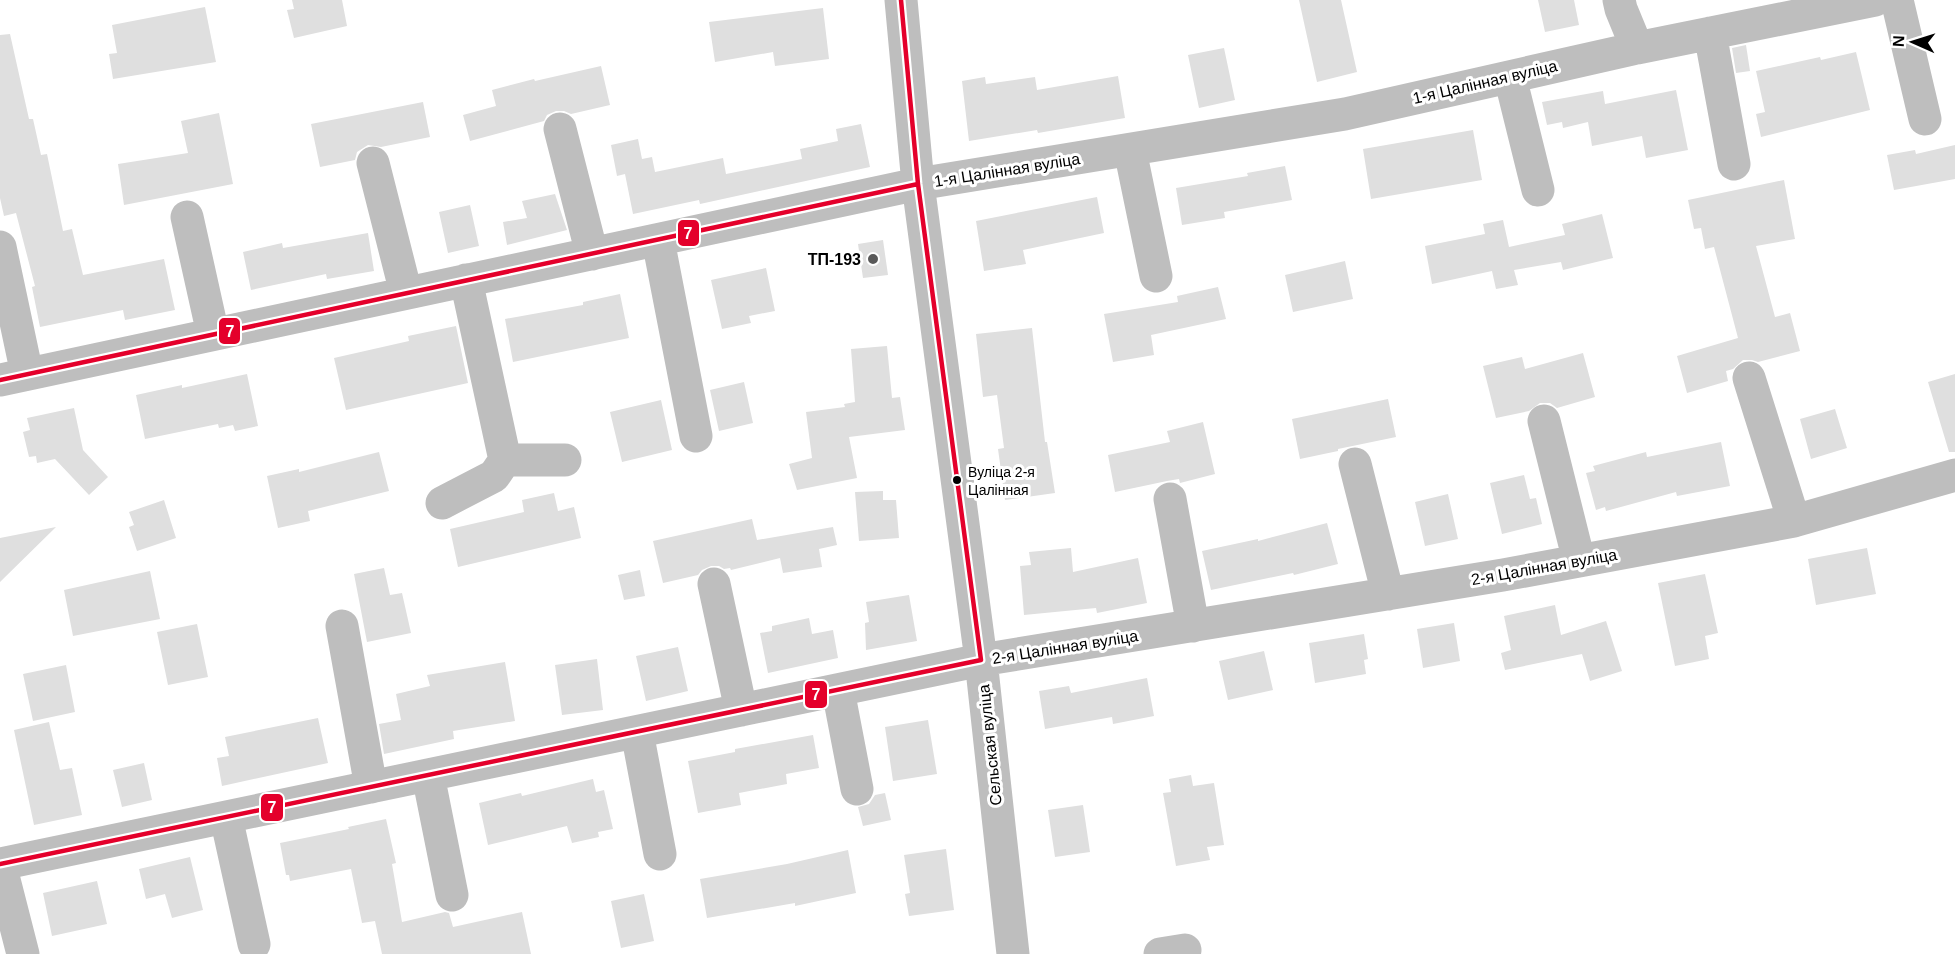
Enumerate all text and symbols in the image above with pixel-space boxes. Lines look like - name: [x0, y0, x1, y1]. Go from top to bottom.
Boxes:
- north arrow: [1883, 12, 1943, 72]
- text: N: [1890, 35, 1907, 47]
- street label: 1-я Цалінная вуліца: [1411, 57, 1559, 107]
- street label: 1-я Цалінная вуліца: [933, 150, 1081, 190]
- line badge: 7: [677, 219, 700, 247]
- text: 7: [684, 225, 693, 242]
- place label: ТП-193: [808, 251, 861, 268]
- marker: ТП-193: [866, 252, 880, 266]
- line badge: 7: [218, 317, 241, 345]
- text: 7: [226, 323, 235, 340]
- place label: Вуліца 2-я Цалінная: [968, 464, 1035, 498]
- marker: Вуліца 2-я Цалінная: [951, 474, 963, 486]
- street label: 2-я Цалінная вуліца: [1470, 546, 1618, 588]
- street label: 2-я Цалінная вуліца: [991, 627, 1139, 667]
- line badge: 7: [804, 680, 828, 709]
- street label: Сельская вуліца: [975, 683, 1005, 806]
- text: 7: [812, 686, 821, 703]
- line badge: 7: [260, 793, 284, 822]
- text: 7: [268, 799, 277, 816]

